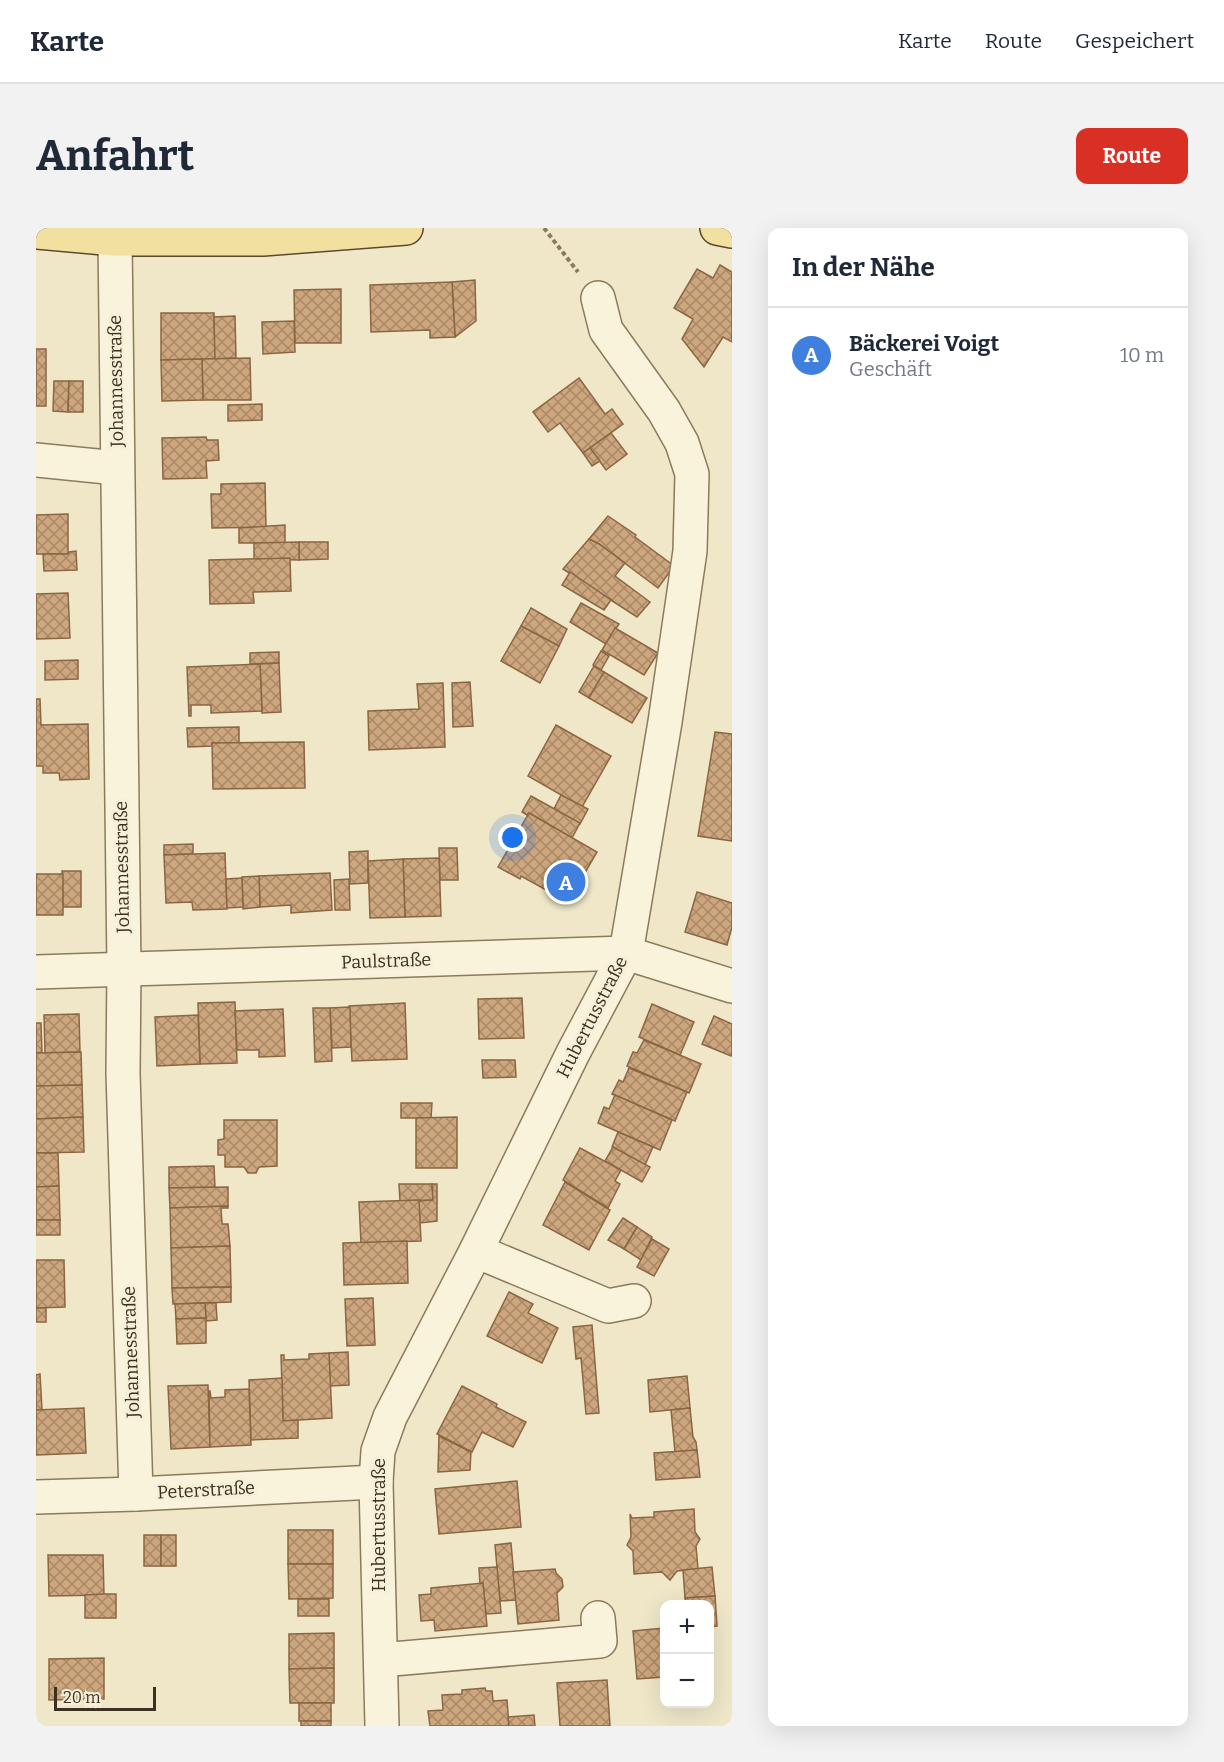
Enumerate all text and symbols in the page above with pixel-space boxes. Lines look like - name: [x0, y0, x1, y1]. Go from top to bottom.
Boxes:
- text: Karte: [30, 25, 104, 58]
- text: Karte: [898, 28, 952, 54]
- text: Route: [985, 28, 1042, 54]
- text: Gespeichert: [1075, 28, 1194, 54]
- button: Route: [1076, 128, 1188, 184]
- text: Anfahrt: [36, 131, 194, 181]
- text: In der Nähe: [792, 252, 935, 283]
- street label: Johannesstraße: [104, 315, 128, 448]
- text: Bäckerei Voigt: [849, 330, 999, 357]
- text: A: [804, 343, 819, 367]
- text: 10 m: [1120, 343, 1164, 367]
- text: Geschäft: [849, 357, 932, 381]
- street label: Johannesstraße: [110, 801, 134, 934]
- your location: [498, 823, 527, 852]
- pin: A: [546, 860, 586, 904]
- street label: Paulstraße: [341, 948, 431, 974]
- street label: Hubertusstraße: [552, 952, 632, 1082]
- street label: Johannesstraße: [118, 1286, 144, 1419]
- street label: Hubertusstraße: [368, 1458, 390, 1592]
- street label: Peterstraße: [157, 1476, 255, 1504]
- map controls: [660, 1600, 714, 1708]
- button: +: [660, 1600, 714, 1654]
- button: −: [660, 1654, 714, 1708]
- scale bar: [54, 1684, 156, 1712]
- text: 20 m: [63, 1688, 100, 1707]

